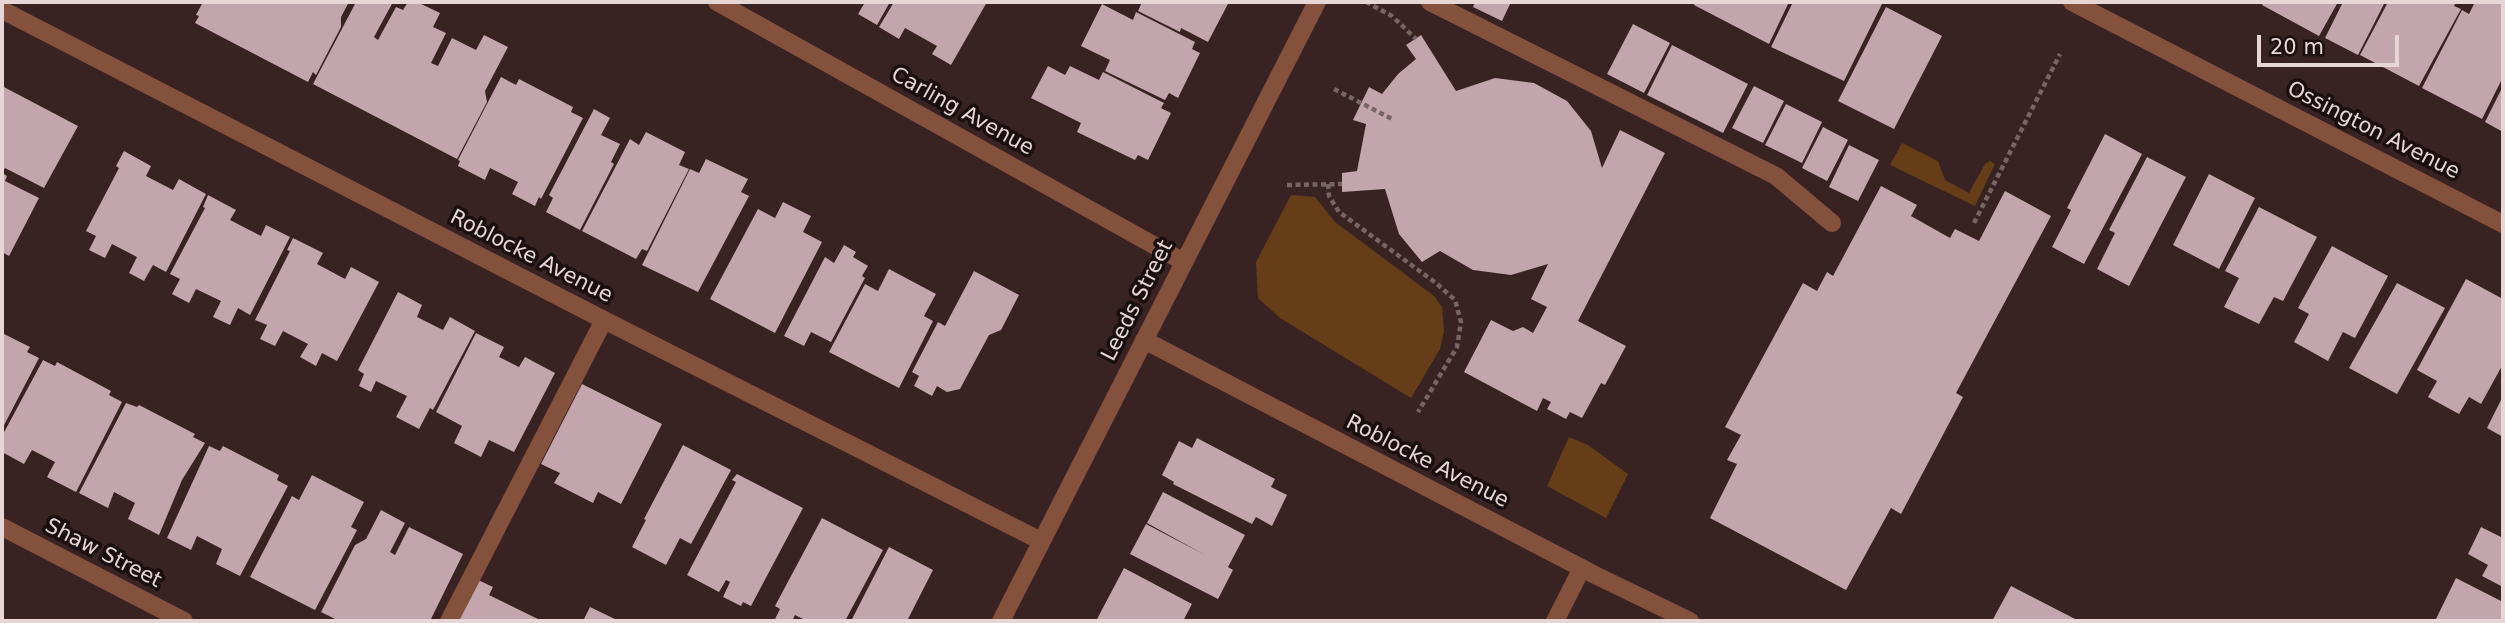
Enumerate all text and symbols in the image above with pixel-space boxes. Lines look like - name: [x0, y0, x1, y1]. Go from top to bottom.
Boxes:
- scale bar: [2260, 21, 2402, 65]
- text: 20 m: [2270, 35, 2324, 59]
- street label: Carling Avenue: [886, 62, 1038, 162]
- street label: Ossington Avenue: [2283, 77, 2463, 185]
- street label: Roblocke Avenue: [445, 205, 617, 309]
- street label: Leeds Street: [1097, 237, 1179, 365]
- street label: Roblocke Avenue: [1341, 410, 1513, 514]
- street label: Shaw Street: [41, 514, 165, 594]

